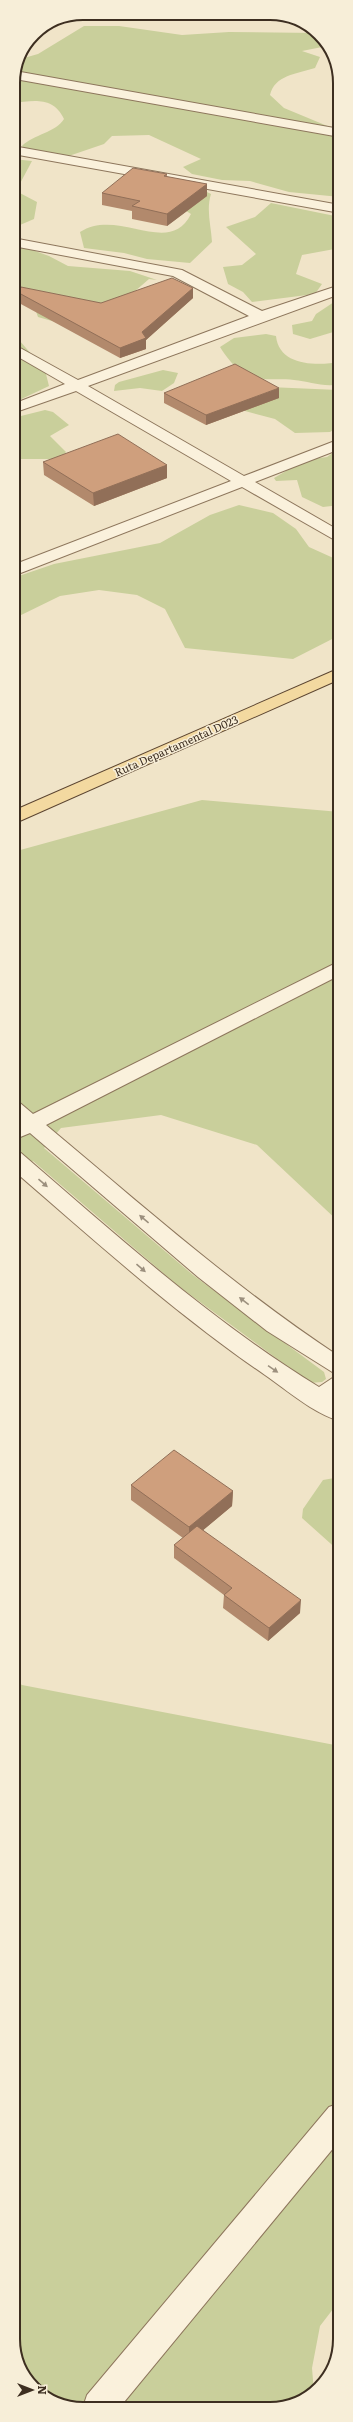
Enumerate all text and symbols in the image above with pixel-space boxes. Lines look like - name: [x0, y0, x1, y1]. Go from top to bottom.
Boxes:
- street label: Ruta Departamental D023: [112, 710, 241, 780]
- one-way arrow: [37, 1179, 48, 1188]
- one-way arrow: [138, 1214, 149, 1223]
- one-way arrow: [135, 1264, 146, 1273]
- one-way arrow: [239, 1297, 250, 1305]
- one-way arrow: [268, 1365, 278, 1373]
- north arrow: [12, 2370, 52, 2410]
- text: N: [35, 2385, 51, 2395]

